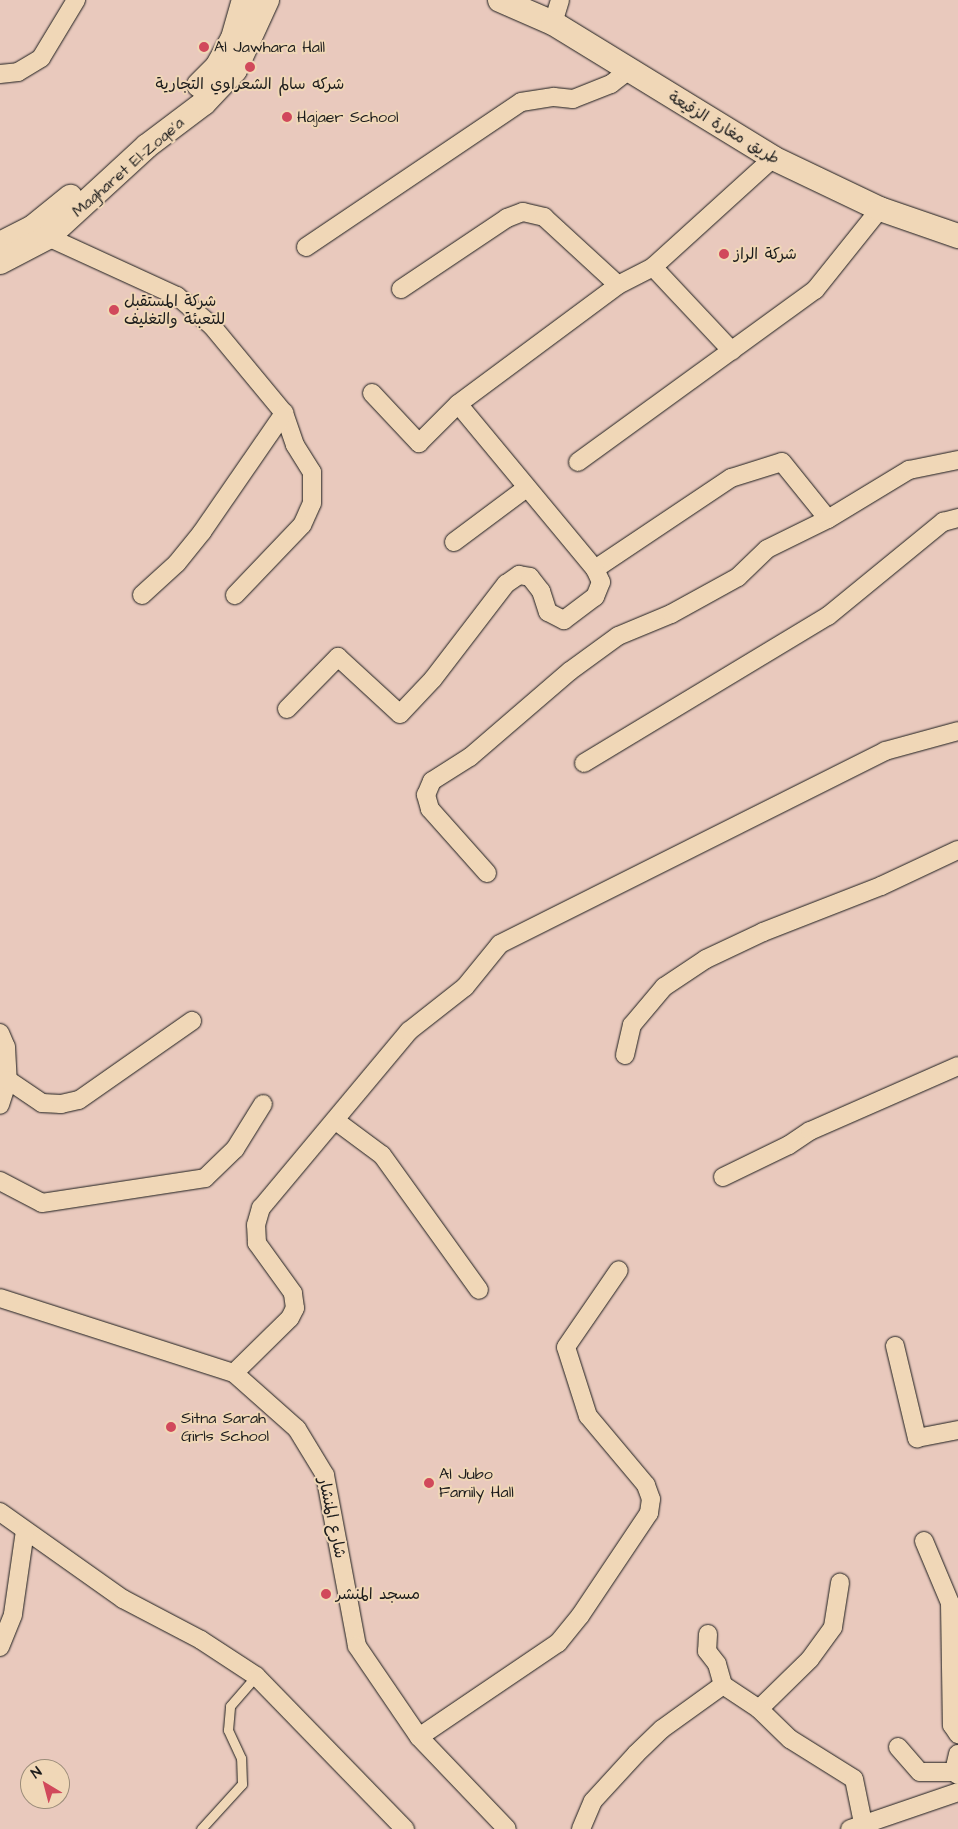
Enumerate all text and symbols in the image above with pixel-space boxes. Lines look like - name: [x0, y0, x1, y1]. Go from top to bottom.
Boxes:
- place label: Al Jawhara Hall: [214, 37, 325, 57]
- marker: Al Jawhara Hall: [198, 41, 210, 53]
- marker: شركه سالم الشعراوي التجارية: [244, 61, 256, 73]
- place label: شركه سالم الشعراوي التجارية: [156, 74, 344, 94]
- street label: طريق مغارة الزقيعة: [665, 87, 783, 169]
- place label: Hajaer School: [297, 107, 399, 127]
- marker: Hajaer School: [281, 111, 293, 123]
- street label: Magharet El-Zoqe'a: [68, 113, 188, 221]
- place label: شركة الراز: [734, 244, 797, 264]
- marker: شركة الراز: [718, 248, 730, 260]
- place label: شركة المستقبل للتعبئة والتغليف: [124, 291, 225, 329]
- marker: شركة المستقبل للتعبئة والتغليف: [108, 304, 120, 316]
- place label: Sitna Sarah Girls School: [181, 1408, 269, 1446]
- marker: Sitna Sarah Girls School: [165, 1421, 177, 1433]
- place label: Al Jubo Family Hall: [439, 1464, 514, 1502]
- street label: شارع المنشار: [314, 1476, 350, 1560]
- marker: Al Jubo Family Hall: [423, 1477, 435, 1489]
- place label: مسجد المنشر: [336, 1584, 420, 1604]
- marker: مسجد المنشر: [320, 1588, 332, 1600]
- north arrow: [20, 1759, 70, 1809]
- text: N: [27, 1762, 46, 1783]

